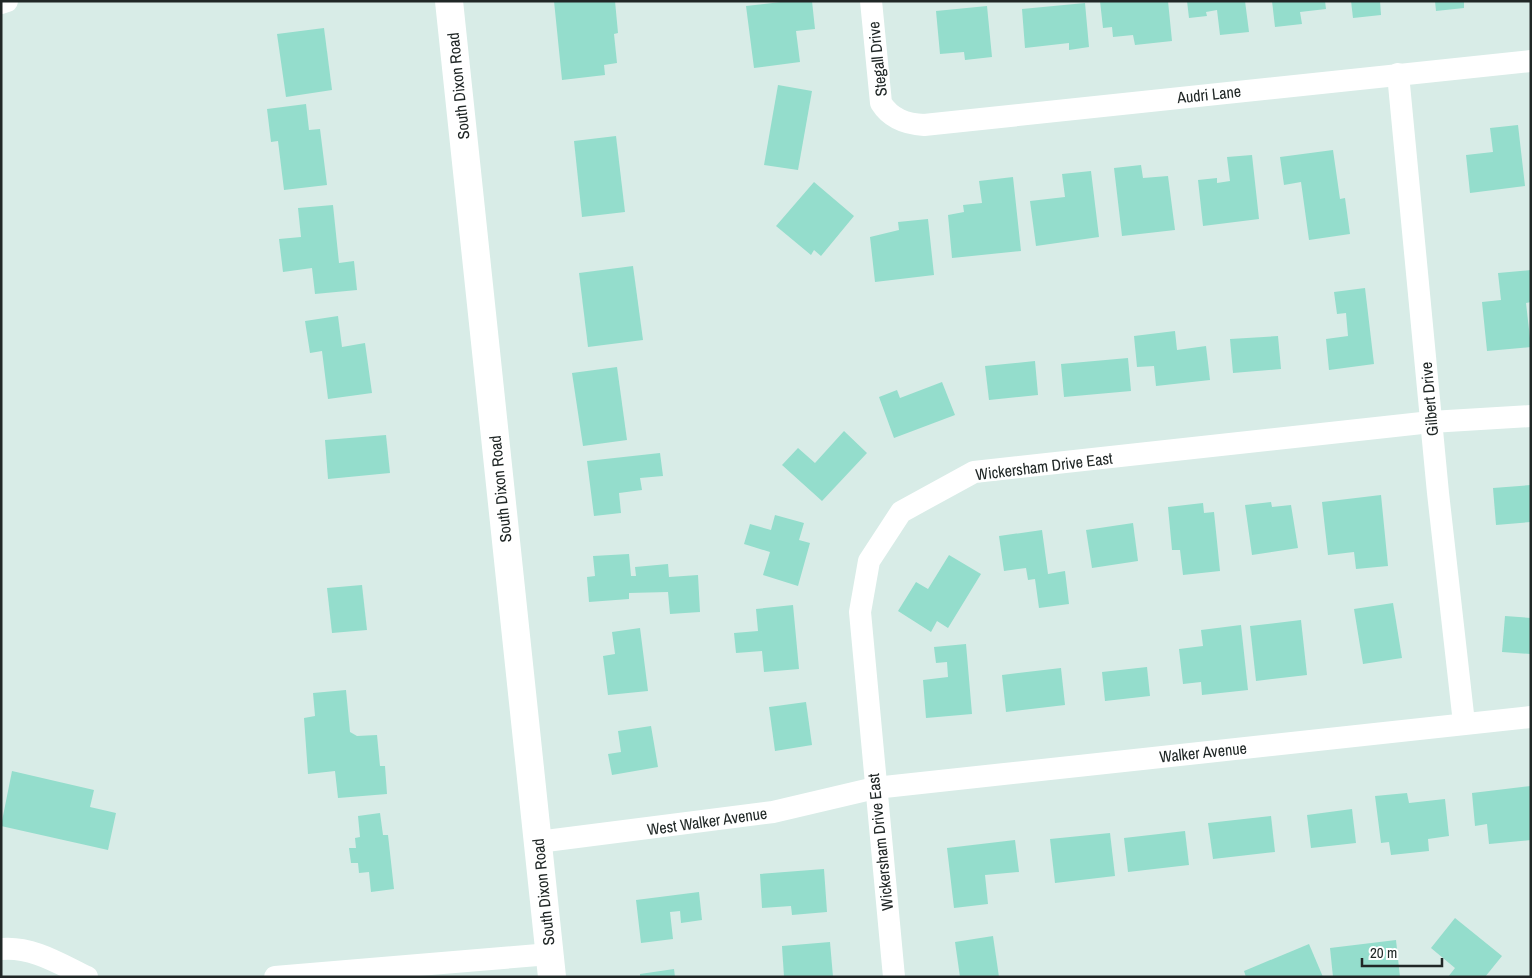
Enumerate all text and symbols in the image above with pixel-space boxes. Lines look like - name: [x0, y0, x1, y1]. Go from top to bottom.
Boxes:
- street label: Stegall Drive: [862, 21, 892, 97]
- street label: South Dixon Road: [441, 32, 475, 140]
- street label: Audri Lane: [1175, 80, 1242, 108]
- street label: Gilbert Drive: [1415, 361, 1443, 437]
- street label: South Dixon Road: [483, 435, 517, 543]
- street label: Wickersham Drive East: [974, 447, 1114, 485]
- street label: Walker Avenue: [1158, 736, 1248, 768]
- street label: Wickersham Drive East: [862, 772, 898, 912]
- street label: West Walker Avenue: [646, 802, 768, 840]
- street label: South Dixon Road: [526, 838, 560, 946]
- scale bar: [1362, 936, 1442, 968]
- text: 20 m: [1370, 942, 1397, 963]

